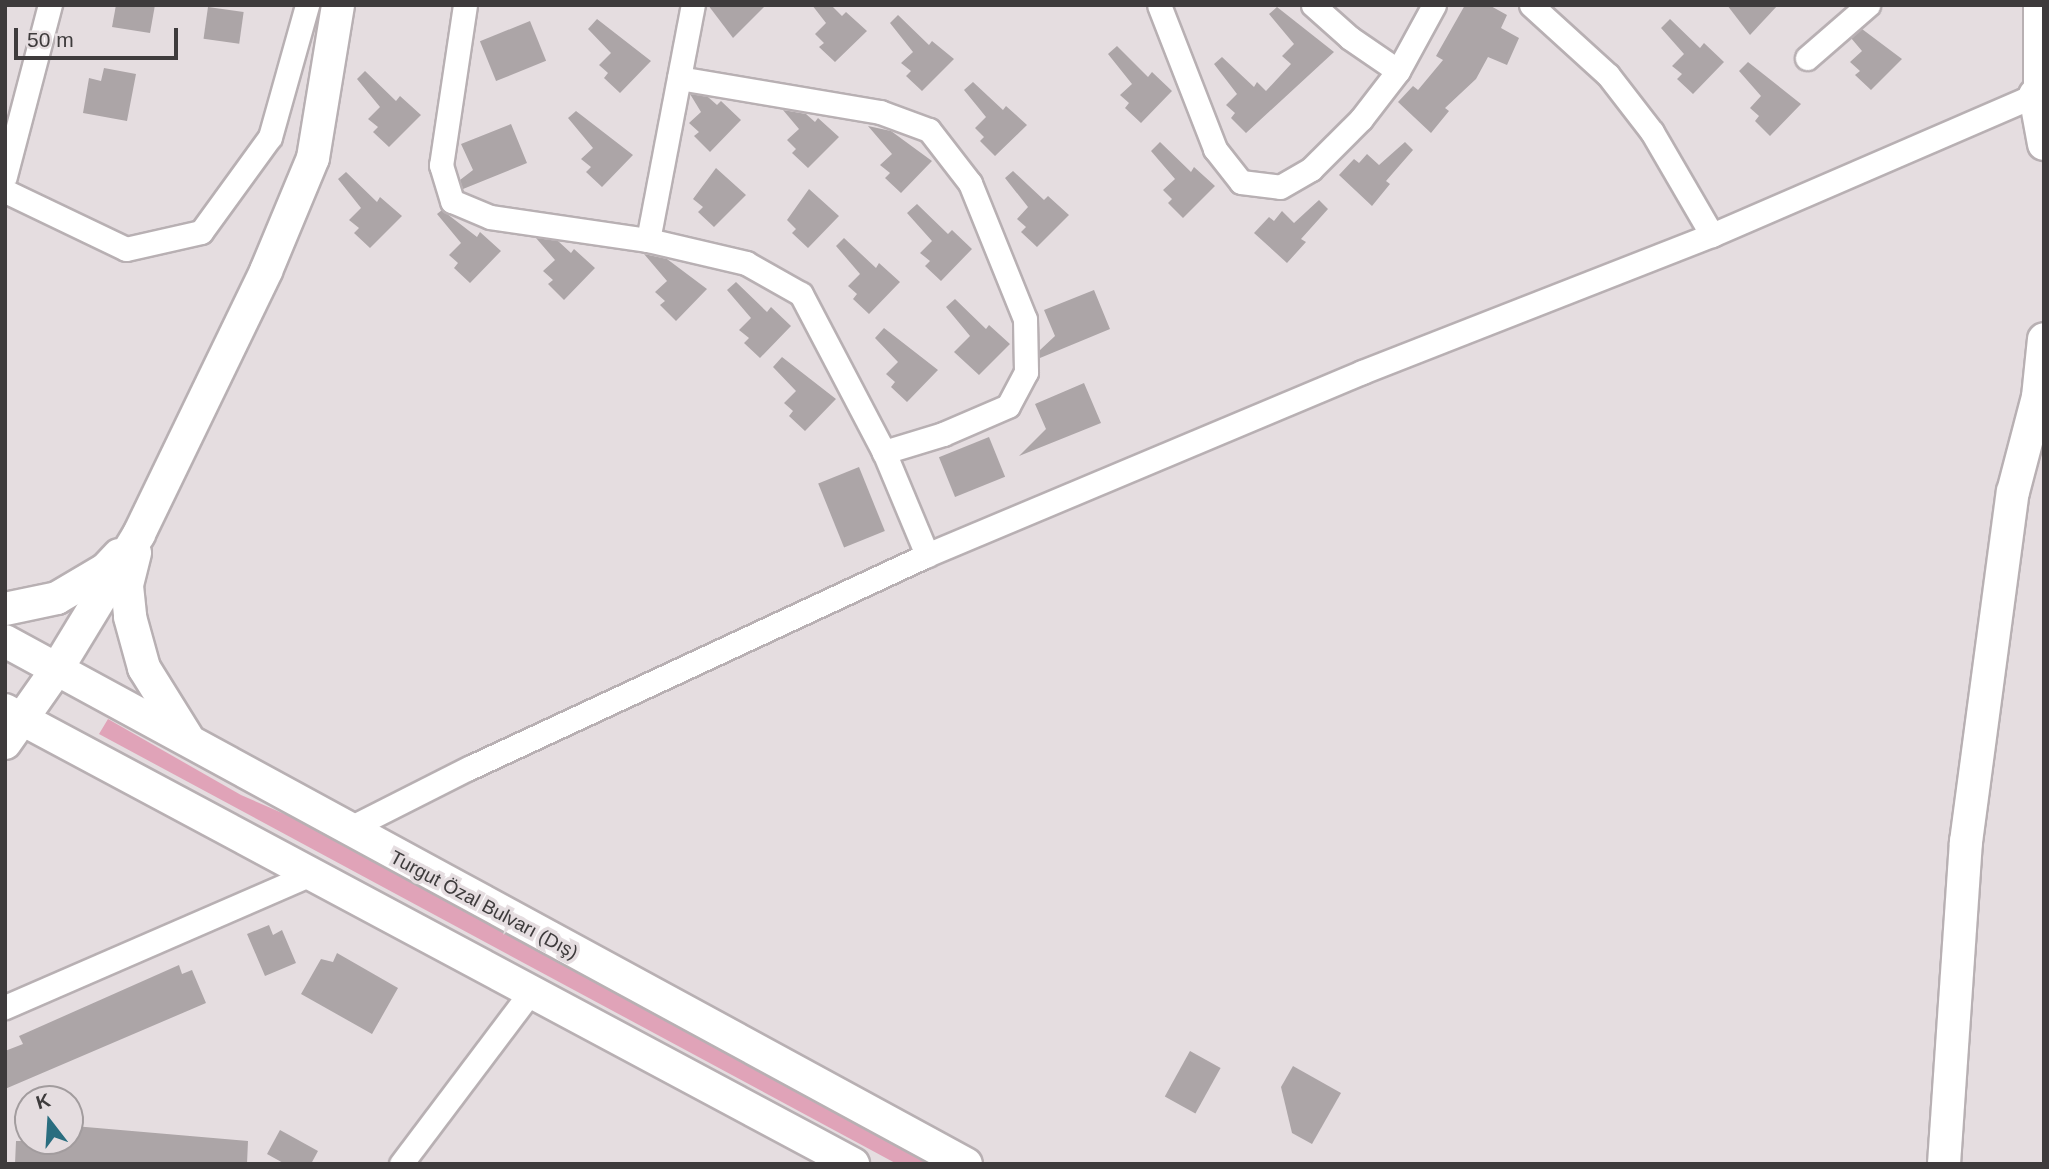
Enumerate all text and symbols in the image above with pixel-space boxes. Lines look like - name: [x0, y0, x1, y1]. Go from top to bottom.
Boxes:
- scale bar: [18, 14, 182, 58]
- text: 50 m: [27, 28, 74, 51]
- street label: Turgut Özal Bulvarı (Dış): [386, 846, 582, 964]
- north arrow: [14, 1085, 84, 1155]
- text: K: [34, 1089, 53, 1113]

